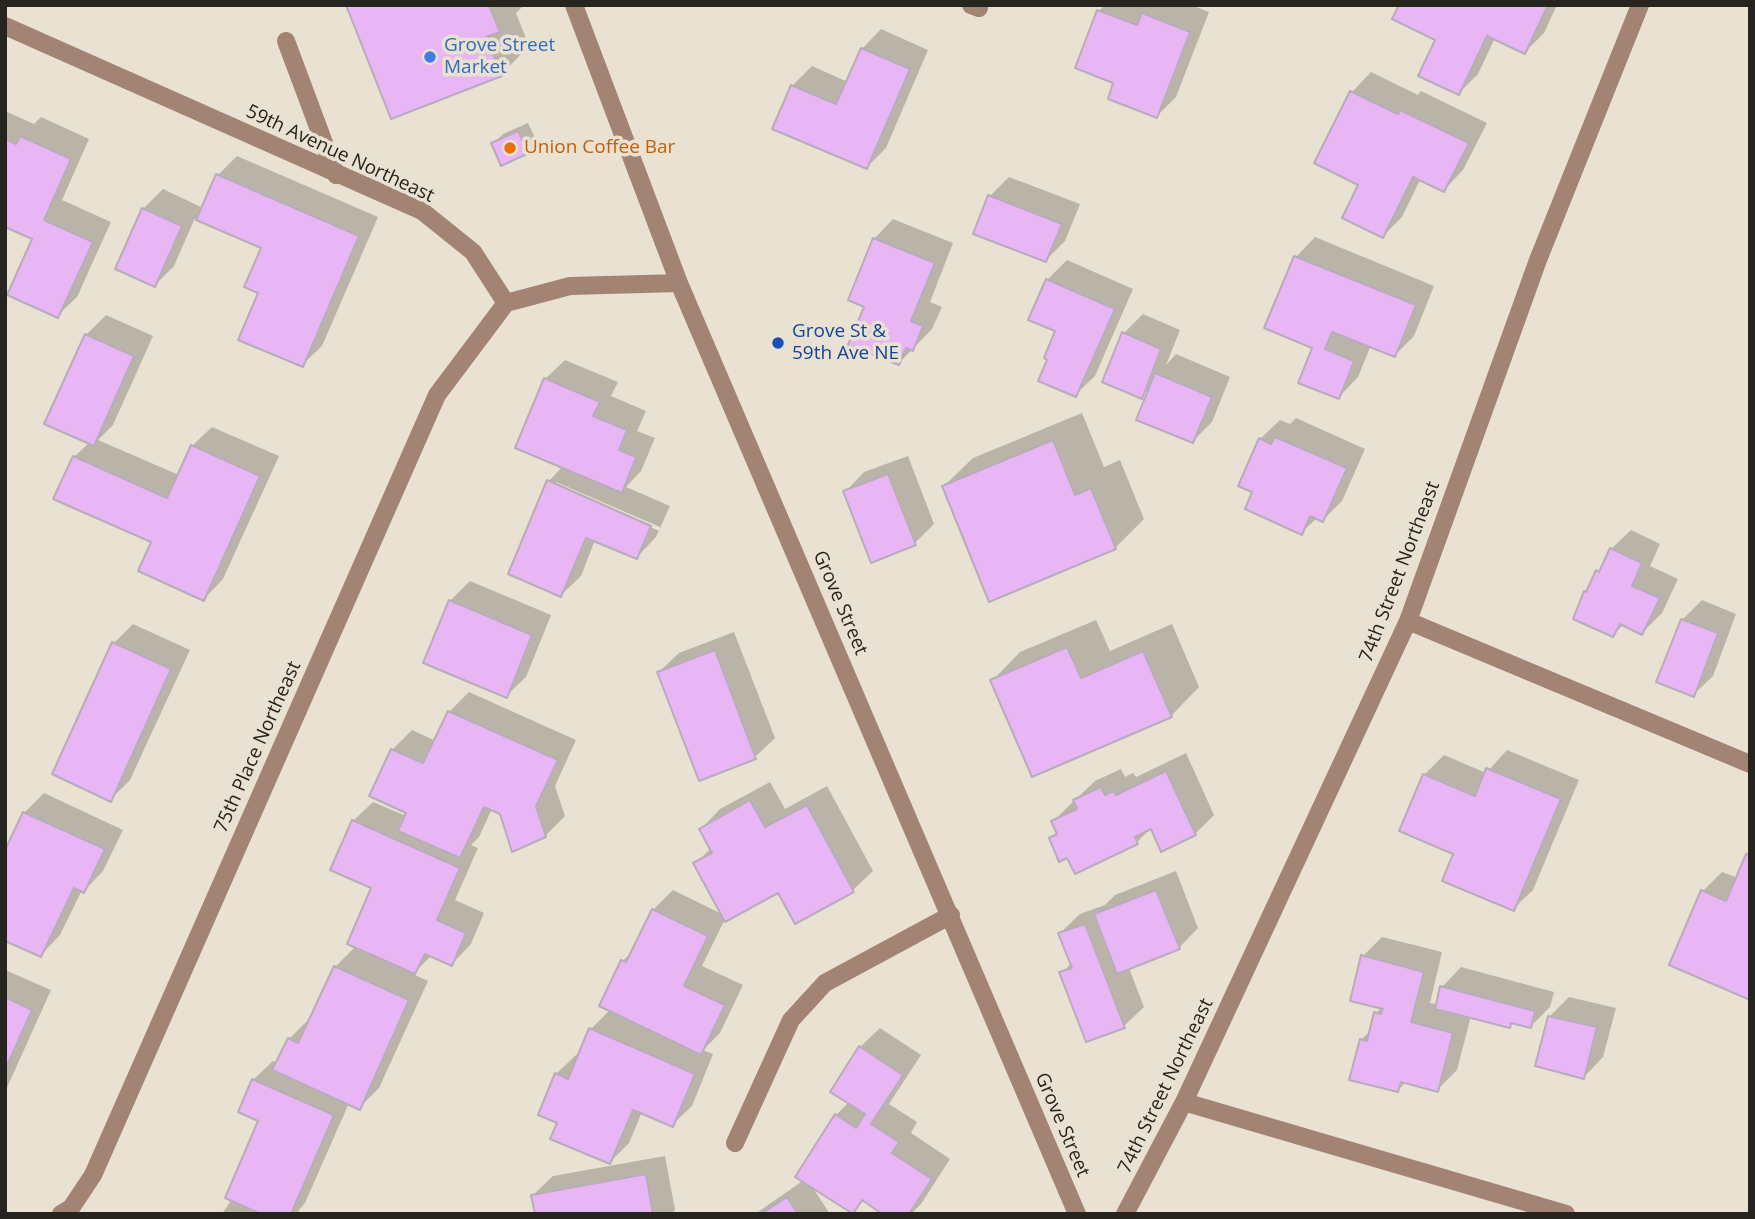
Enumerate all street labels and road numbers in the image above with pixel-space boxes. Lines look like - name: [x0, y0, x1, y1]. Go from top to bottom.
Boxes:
- street label: 59th Avenue Northeast: [242, 100, 438, 208]
- street label: 74th Street Northeast: [1355, 478, 1445, 666]
- street label: Grove Street: [808, 547, 872, 659]
- street label: 75th Place Northeast: [210, 658, 306, 836]
- street label: 74th Street Northeast: [1114, 995, 1218, 1177]
- street label: Grove Street: [1030, 1069, 1094, 1181]

